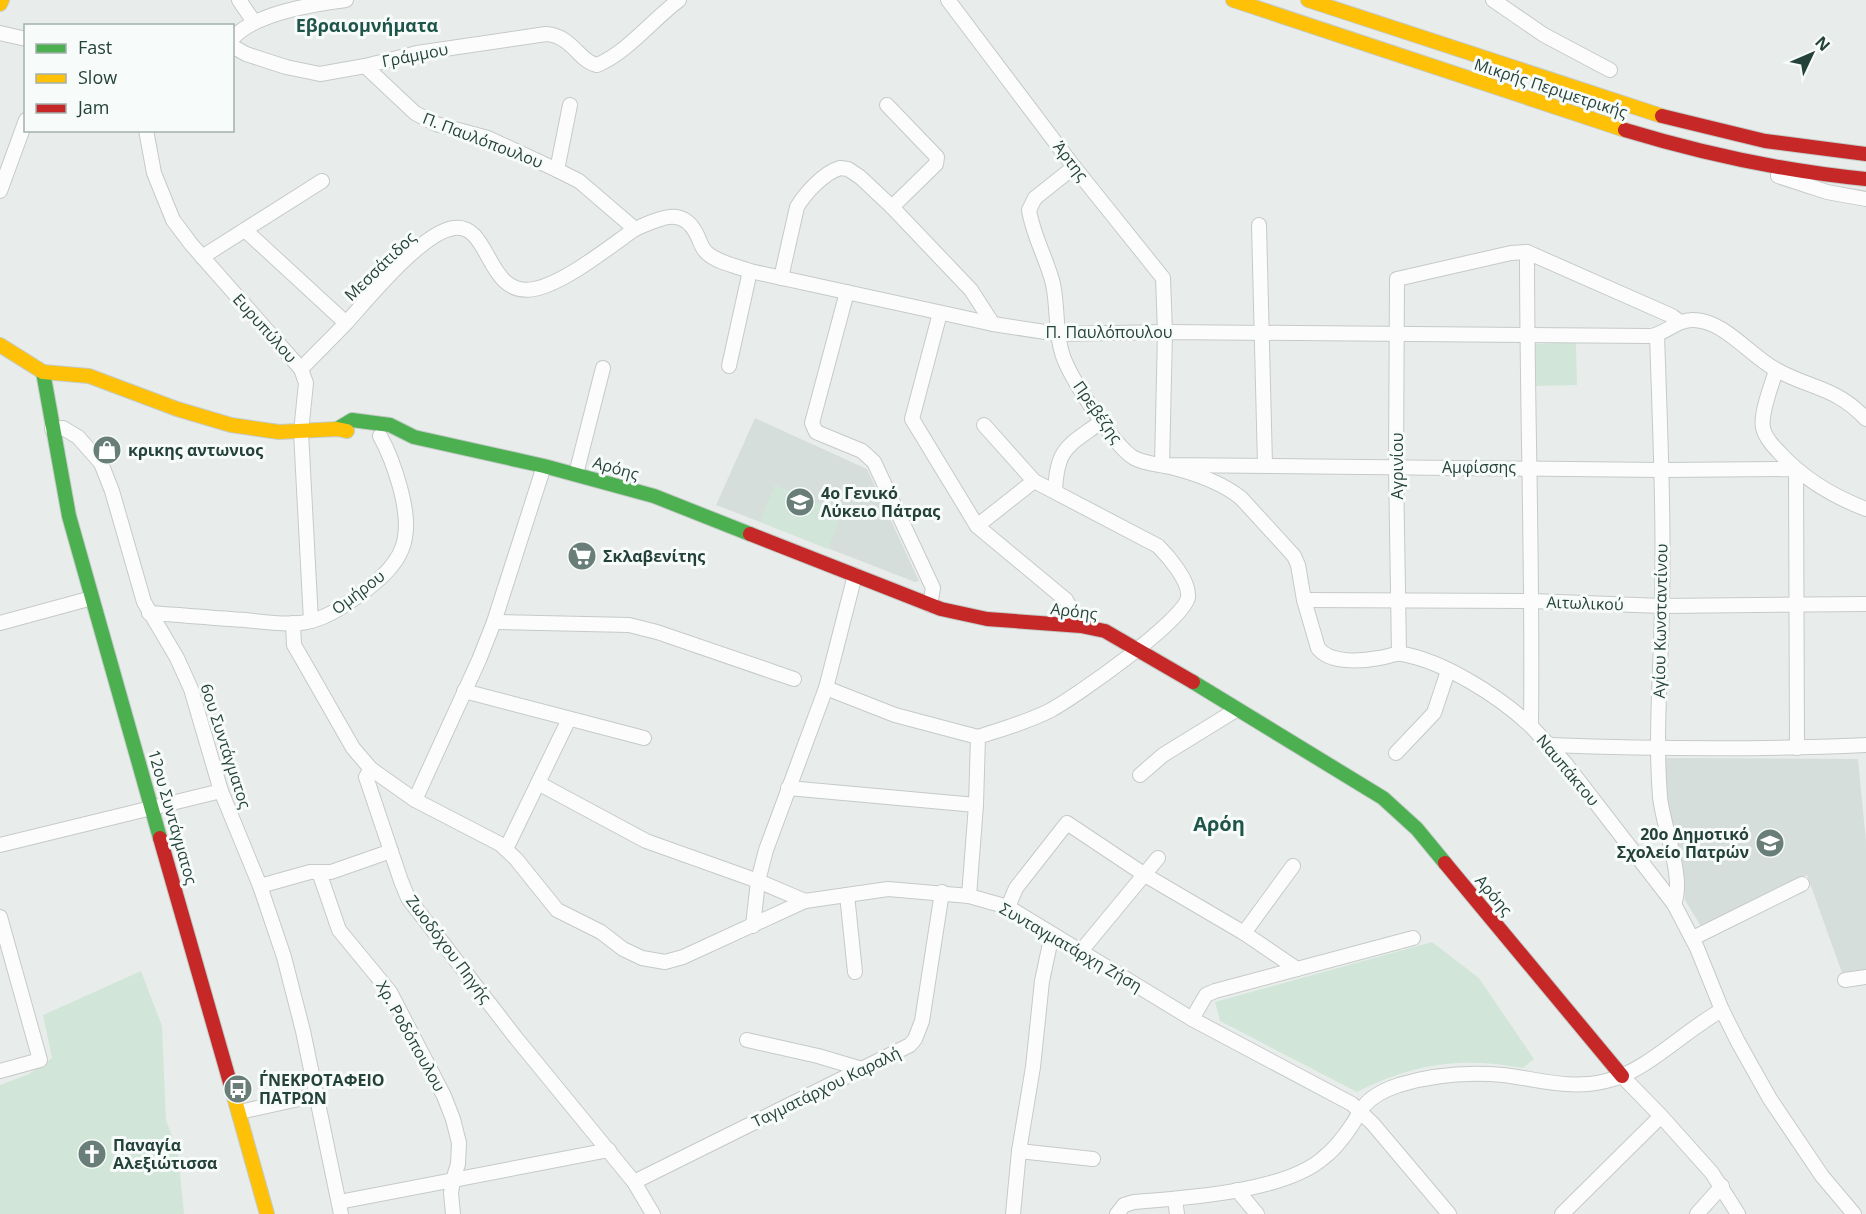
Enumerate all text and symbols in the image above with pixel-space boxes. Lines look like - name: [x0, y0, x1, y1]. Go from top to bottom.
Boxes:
- district label: Εβραιομνήματα: [296, 13, 439, 37]
- legend: [24, 24, 234, 132]
- north arrow: [1782, 24, 1842, 84]
- text: N: [1810, 31, 1835, 56]
- text: Fast: [78, 35, 112, 59]
- street label: Γράμμου: [380, 38, 450, 72]
- street label: Μικρής Περιμετρικής: [1472, 53, 1631, 123]
- text: Slow: [78, 65, 117, 89]
- text: Jam: [76, 95, 110, 119]
- street label: Π. Παυλόπουλου: [420, 107, 546, 173]
- street label: Άρτης: [1049, 137, 1094, 186]
- street label: Μεσσάτιδος: [340, 226, 421, 306]
- street label: Ευρυπύλου: [228, 289, 302, 367]
- street label: Π. Παυλόπουλου: [1045, 321, 1173, 343]
- street label: Πρεβέζης: [1068, 376, 1128, 448]
- street label: Αγρινίου: [1386, 433, 1408, 499]
- shop icon: κρικης αντωνιος: [91, 434, 123, 466]
- place label: κρικης αντωνιος: [128, 439, 263, 461]
- street label: Αρόης: [590, 451, 642, 485]
- street label: Αμφίσσης: [1442, 456, 1516, 478]
- place label: 4ο Γενικό Λύκειο Πάτρας: [821, 482, 940, 522]
- school or university icon: 4ο Γενικό Λύκειο Πάτρας: [784, 486, 816, 518]
- supermarket icon: Σκλαβενίτης: [566, 540, 598, 572]
- street label: Αγίου Κωνσταντίνου: [1648, 543, 1672, 699]
- place label: Σκλαβενίτης: [603, 545, 705, 567]
- street label: Ομήρου: [327, 565, 389, 619]
- street label: Αιτωλικού: [1546, 591, 1624, 615]
- street label: Αρόης: [1049, 597, 1099, 625]
- street label: 6ου Συντάγματος: [195, 681, 257, 812]
- street label: Ναυπάκτου: [1532, 730, 1604, 810]
- street label: 12ου Συντάγματος: [143, 747, 203, 887]
- district label: Αρόη: [1193, 810, 1245, 837]
- place label: 20ο Δημοτικό Σχολείο Πατρών: [1617, 823, 1749, 863]
- school or university icon: 20ο Δημοτικό Σχολείο Πατρών: [1754, 827, 1786, 859]
- street label: Αρόης: [1471, 870, 1518, 920]
- street label: Ζωοδόχου Πηγής: [401, 891, 497, 1008]
- street label: Συνταγματάρχη Ζήση: [996, 897, 1146, 997]
- street label: Χρ. Ροδόπουλου: [371, 977, 451, 1095]
- street label: Ταγματάρχου Καραλή: [748, 1041, 904, 1133]
- place label: Γ΄ΝΕΚΡΟΤΑΦΕΙΟ ΠΑΤΡΩΝ: [259, 1069, 384, 1109]
- bus stop icon: Γ΄ΝΕΚΡΟΤΑΦΕΙΟ ΠΑΤΡΩΝ: [222, 1073, 254, 1105]
- place label: Παναγία Αλεξιώτισσα: [113, 1134, 217, 1174]
- church icon: Παναγία Αλεξιώτισσα: [76, 1138, 108, 1170]

